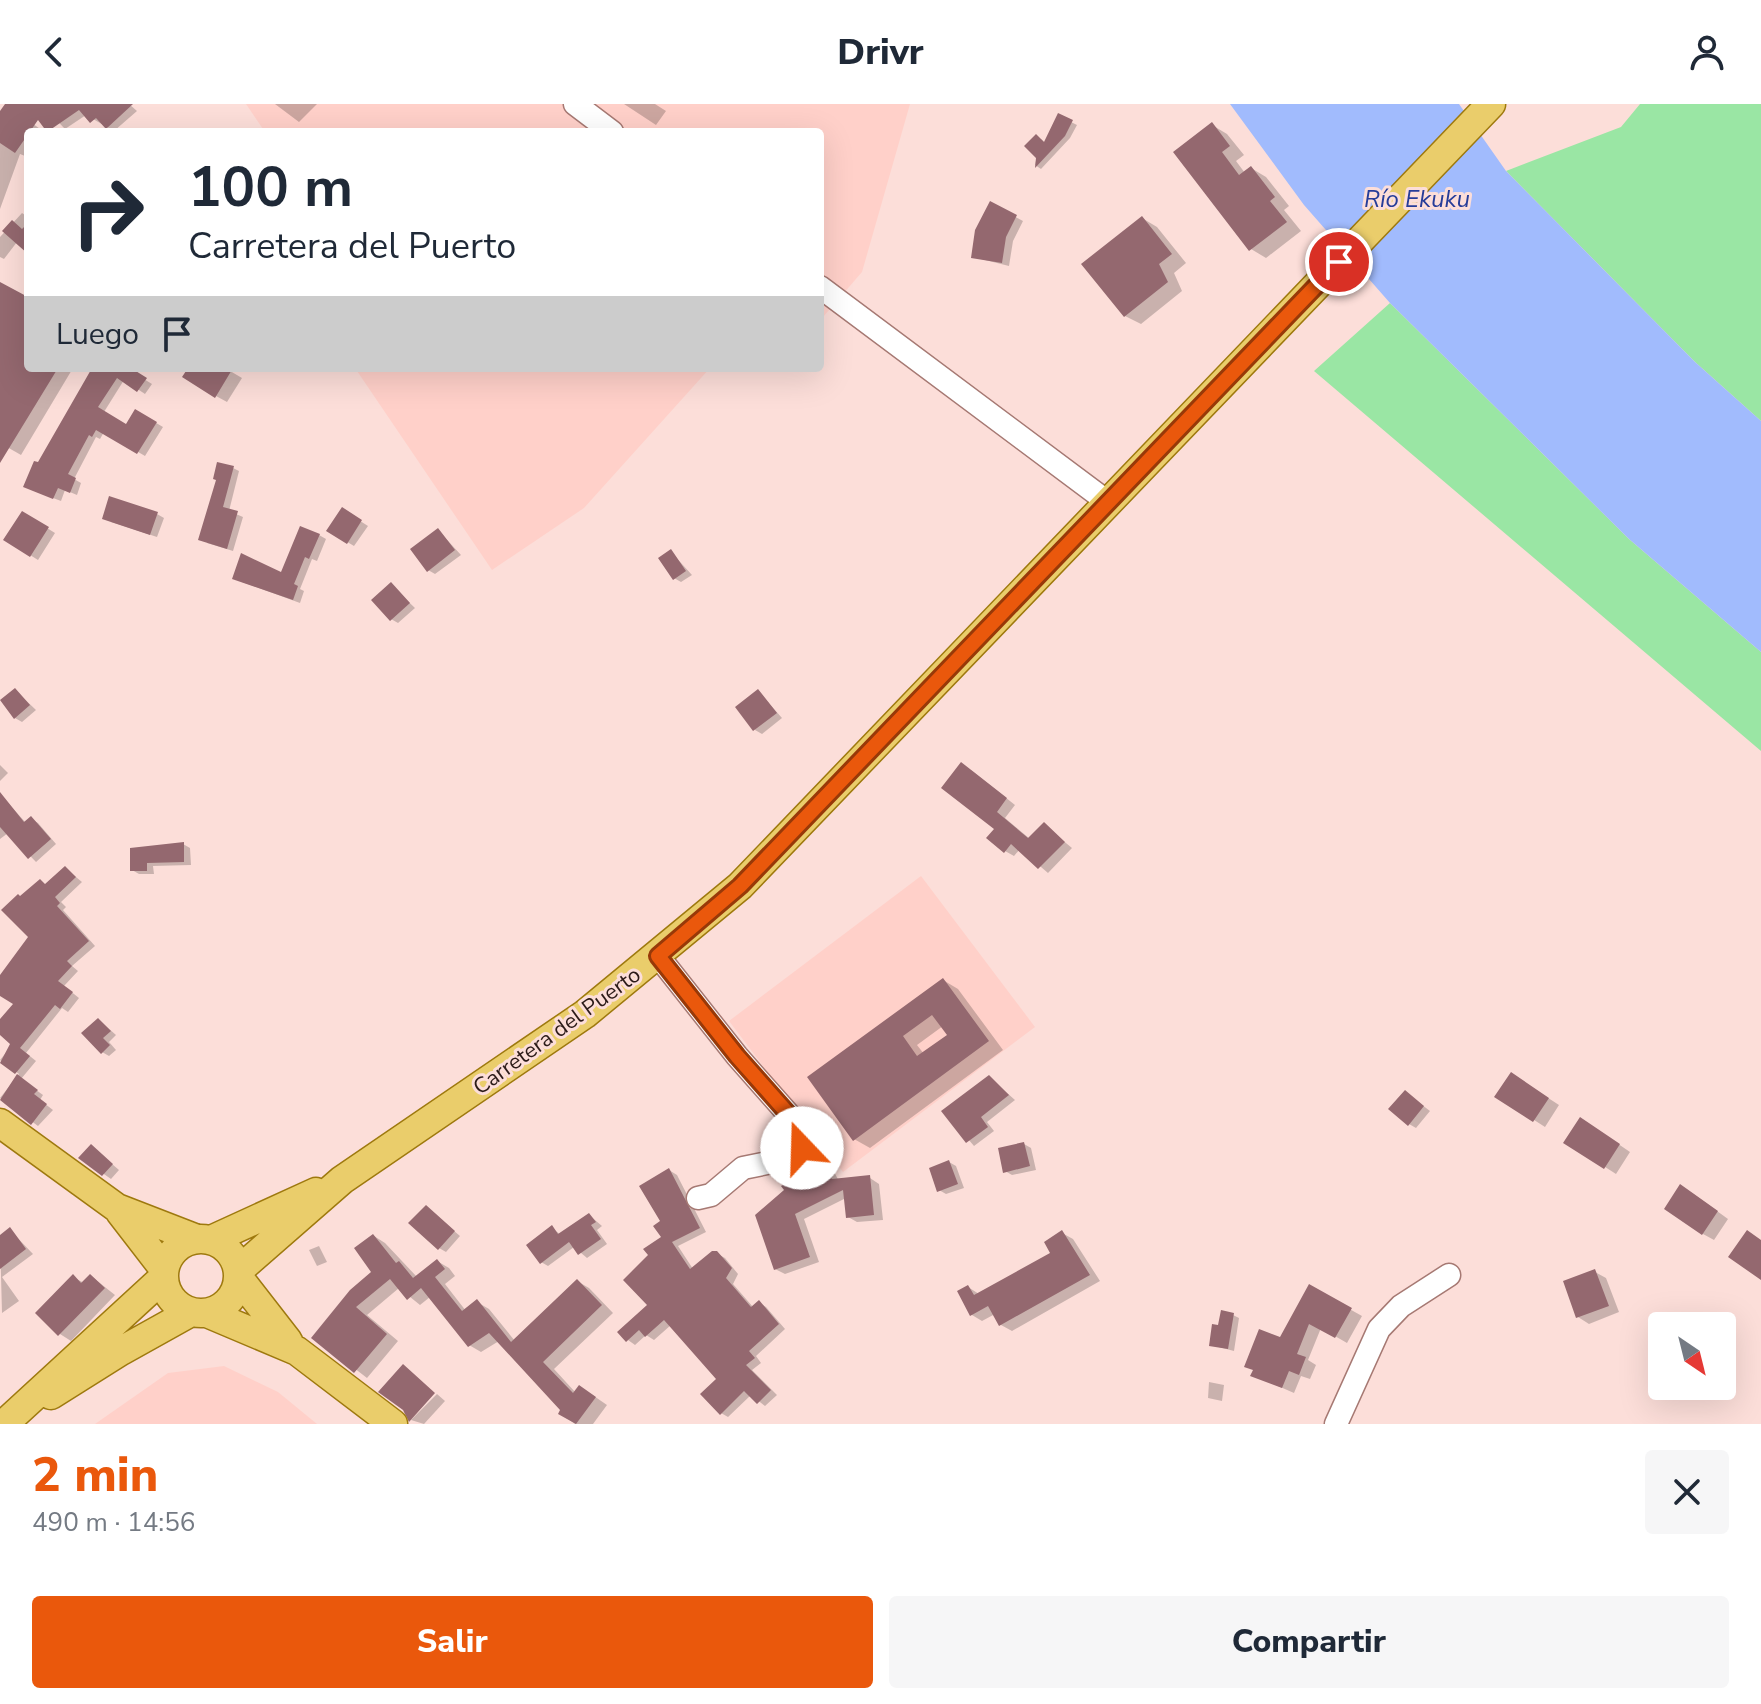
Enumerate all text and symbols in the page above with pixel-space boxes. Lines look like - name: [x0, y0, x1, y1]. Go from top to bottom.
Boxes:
- text: Drivr: [837, 28, 924, 77]
- icon: back: [32, 30, 76, 74]
- icon: person: [1685, 30, 1729, 74]
- text: 100 m: [188, 149, 353, 226]
- icon: right: [56, 160, 160, 264]
- water label: Río Ekuku: [1364, 183, 1470, 215]
- text: Carretera del Puerto: [188, 222, 516, 271]
- pin: [1305, 228, 1373, 296]
- icon: arrive: [1317, 240, 1361, 284]
- icon: arrive: [155, 312, 199, 356]
- text: Luego: [56, 314, 139, 355]
- street label: Carretera del Puerto: [467, 960, 647, 1102]
- position arrow: [760, 1106, 844, 1190]
- north arrow: [1648, 1312, 1736, 1400]
- map controls: [1648, 1312, 1736, 1400]
- text: 2 min: [32, 1442, 158, 1508]
- button: close: [1645, 1450, 1729, 1534]
- text: 490 m · 14:56: [32, 1505, 195, 1540]
- button: Salir: [32, 1596, 873, 1688]
- button: Compartir: [889, 1596, 1729, 1688]

